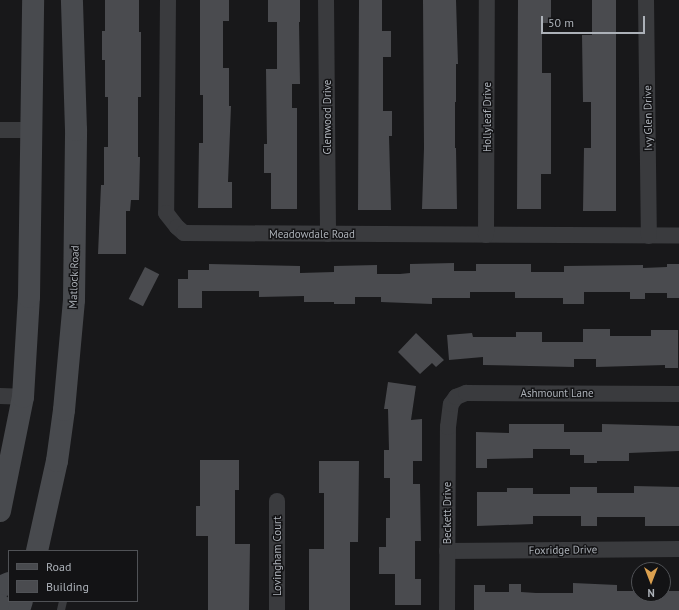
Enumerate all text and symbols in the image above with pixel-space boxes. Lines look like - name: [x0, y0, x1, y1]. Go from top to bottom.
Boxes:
- scale bar: [543, 8, 647, 34]
- text: 50 m: [548, 15, 574, 30]
- street label: Glenwood Drive: [320, 80, 334, 154]
- street label: Hollyleaf Drive: [480, 82, 494, 152]
- street label: Ivy Glen Drive: [641, 85, 655, 151]
- street label: Meadowdale Road: [269, 227, 355, 241]
- street label: Matlock Road: [66, 245, 82, 309]
- street label: Ashmount Lane: [520, 386, 594, 400]
- street label: Beckett Drive: [440, 482, 454, 544]
- street label: Lovingham Court: [270, 516, 284, 596]
- street label: Foxridge Drive: [529, 543, 597, 557]
- legend: [8, 550, 138, 602]
- text: Road: [46, 559, 71, 574]
- north arrow: [631, 562, 671, 602]
- text: Building: [46, 579, 89, 594]
- text: N: [647, 586, 655, 600]

